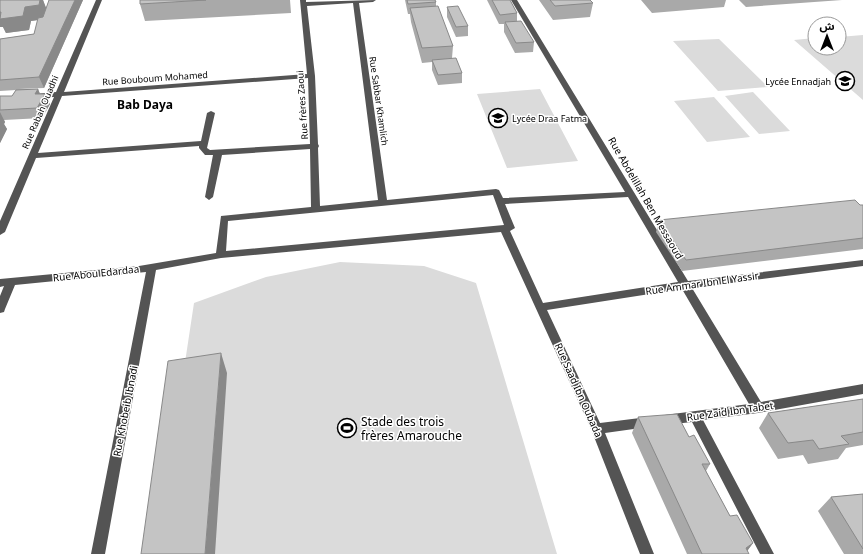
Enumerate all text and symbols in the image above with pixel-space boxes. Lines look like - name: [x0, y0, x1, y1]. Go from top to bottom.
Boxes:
- north arrow: [807, 16, 847, 56]
- text: ش: [819, 18, 835, 33]
- street label: Rue Sabbar Khamlich: [366, 56, 392, 146]
- street label: Rue Bouboum Mohamed: [102, 68, 208, 88]
- street label: Rue frères Zaoui: [293, 70, 311, 140]
- school or university icon: Lycée Ennadjah: [834, 70, 856, 92]
- street label: Rue Rabah Ouadhi: [19, 73, 61, 151]
- place label: Lycée Ennadjah: [765, 75, 831, 88]
- district label: Bab Daya: [117, 96, 173, 113]
- school or university icon: Lycée Draa Fatma: [487, 107, 509, 129]
- place label: Lycée Draa Fatma: [512, 112, 587, 125]
- street label: Rue Abdelillah Ben Messaoud: [605, 134, 687, 262]
- street label: Rue Abou Edardaa: [52, 262, 140, 284]
- street label: Rue Ammar Ibn El Yassir: [644, 268, 760, 298]
- street label: Rue Saad Ibn Oubada: [552, 341, 606, 439]
- street label: Rue Khobeib Ibnadi: [109, 364, 141, 458]
- street label: Rue Zaid Ibn Tabet: [686, 398, 775, 424]
- place label: Stade des trois frères Amarouche: [361, 413, 462, 444]
- sports icon: Stade des trois frères Amarouche: [336, 417, 358, 439]

